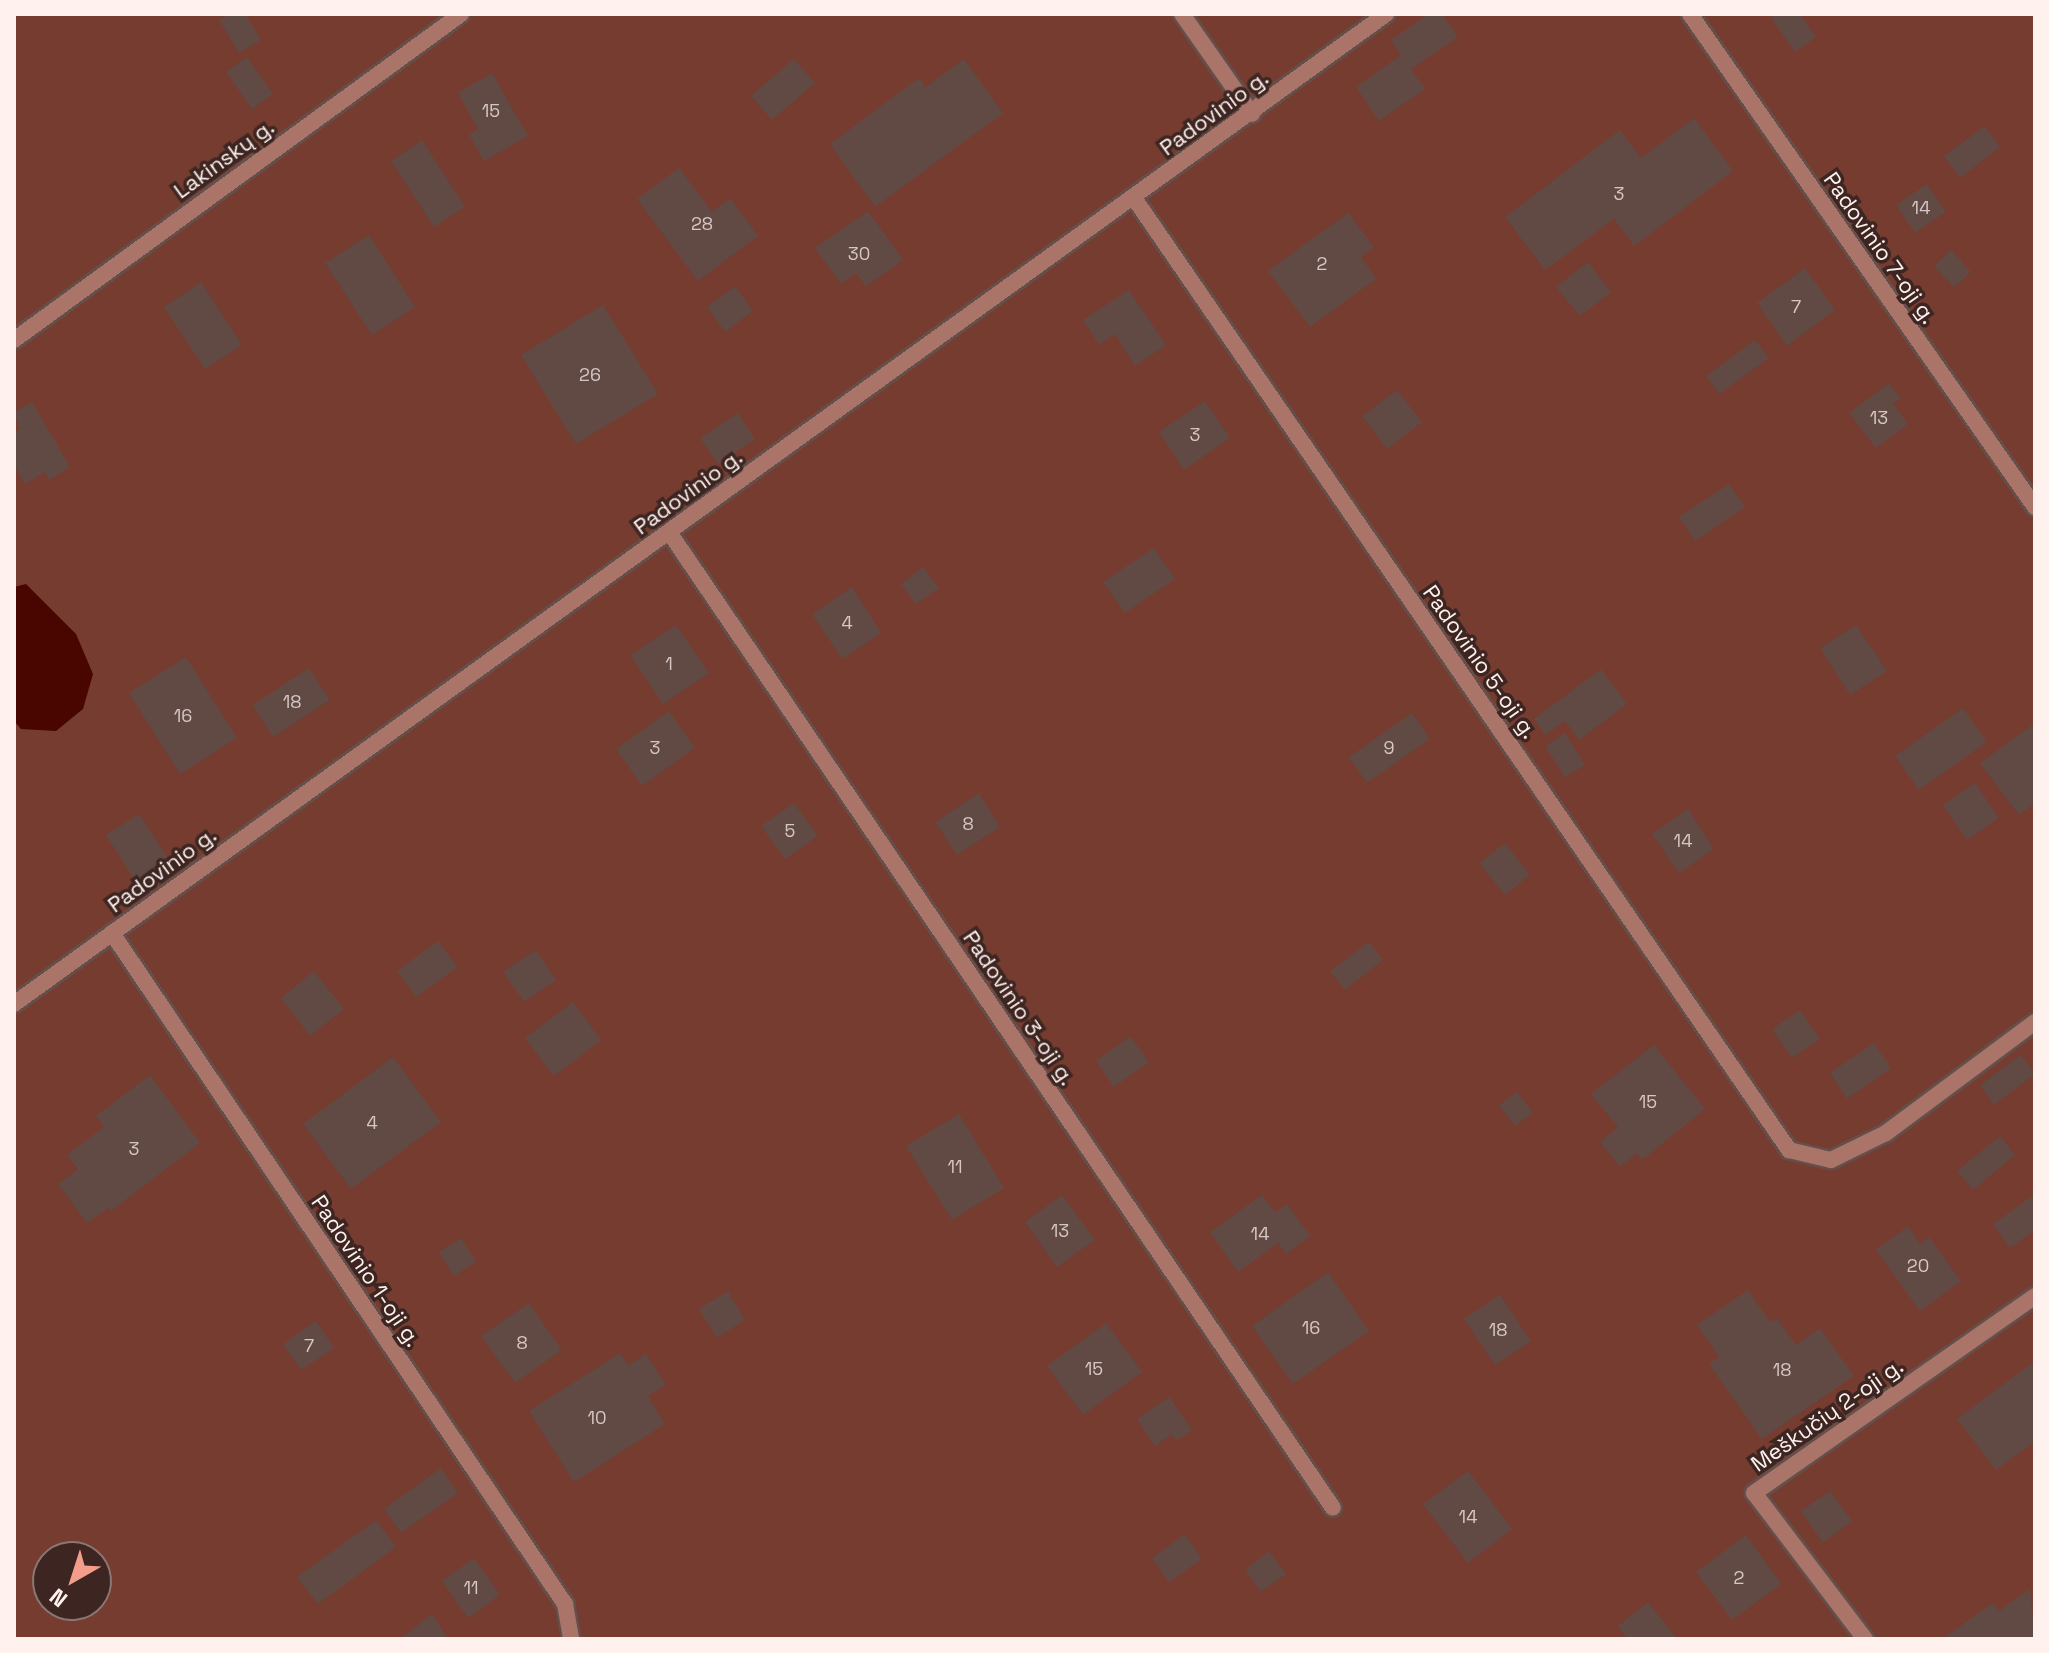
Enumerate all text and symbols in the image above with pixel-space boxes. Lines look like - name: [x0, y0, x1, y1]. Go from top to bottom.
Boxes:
- street label: Padovinio g.: [1155, 65, 1273, 161]
- house number: 15: [482, 100, 500, 122]
- street label: Lakinskų g.: [169, 114, 279, 204]
- street label: Padovinio 7-oji g.: [1818, 167, 1942, 329]
- house number: 3: [1614, 183, 1624, 205]
- house number: 14: [1912, 197, 1930, 219]
- house number: 28: [691, 213, 713, 235]
- house number: 30: [848, 243, 870, 265]
- house number: 2: [1317, 253, 1327, 275]
- house number: 7: [1791, 296, 1801, 318]
- house number: 26: [579, 364, 601, 386]
- house number: 13: [1870, 407, 1888, 429]
- house number: 3: [1190, 424, 1200, 446]
- street label: Padovinio g.: [629, 444, 747, 540]
- street label: Padovinio 5-oji g.: [1417, 580, 1543, 744]
- house number: 4: [841, 612, 853, 634]
- house number: 1: [665, 653, 673, 675]
- house number: 18: [283, 691, 301, 713]
- house number: 16: [174, 705, 192, 727]
- house number: 3: [650, 737, 660, 759]
- house number: 9: [1383, 737, 1395, 759]
- house number: 8: [962, 813, 974, 835]
- house number: 5: [785, 820, 795, 842]
- street label: Padovinio g.: [103, 822, 221, 918]
- house number: 14: [1674, 830, 1692, 852]
- street label: Padovinio 3-oji g.: [957, 926, 1081, 1090]
- house number: 15: [1639, 1091, 1657, 1113]
- house number: 4: [366, 1112, 378, 1134]
- house number: 3: [129, 1138, 139, 1160]
- house number: 11: [947, 1156, 963, 1178]
- street label: Padovinio 1-oji g.: [306, 1190, 426, 1352]
- house number: 13: [1051, 1220, 1069, 1242]
- house number: 14: [1251, 1223, 1269, 1245]
- house number: 20: [1907, 1255, 1929, 1277]
- house number: 16: [1302, 1317, 1320, 1339]
- house number: 18: [1489, 1319, 1507, 1341]
- house number: 8: [516, 1332, 528, 1354]
- house number: 7: [304, 1335, 314, 1357]
- street label: Meškučių 2-oji g.: [1746, 1353, 1908, 1477]
- house number: 15: [1085, 1358, 1103, 1380]
- house number: 18: [1773, 1359, 1791, 1381]
- house number: 10: [587, 1407, 607, 1429]
- house number: 14: [1459, 1506, 1477, 1528]
- north arrow: [32, 1541, 112, 1621]
- house number: 2: [1734, 1567, 1744, 1589]
- house number: 11: [463, 1577, 479, 1599]
- text: N: [44, 1583, 73, 1614]

